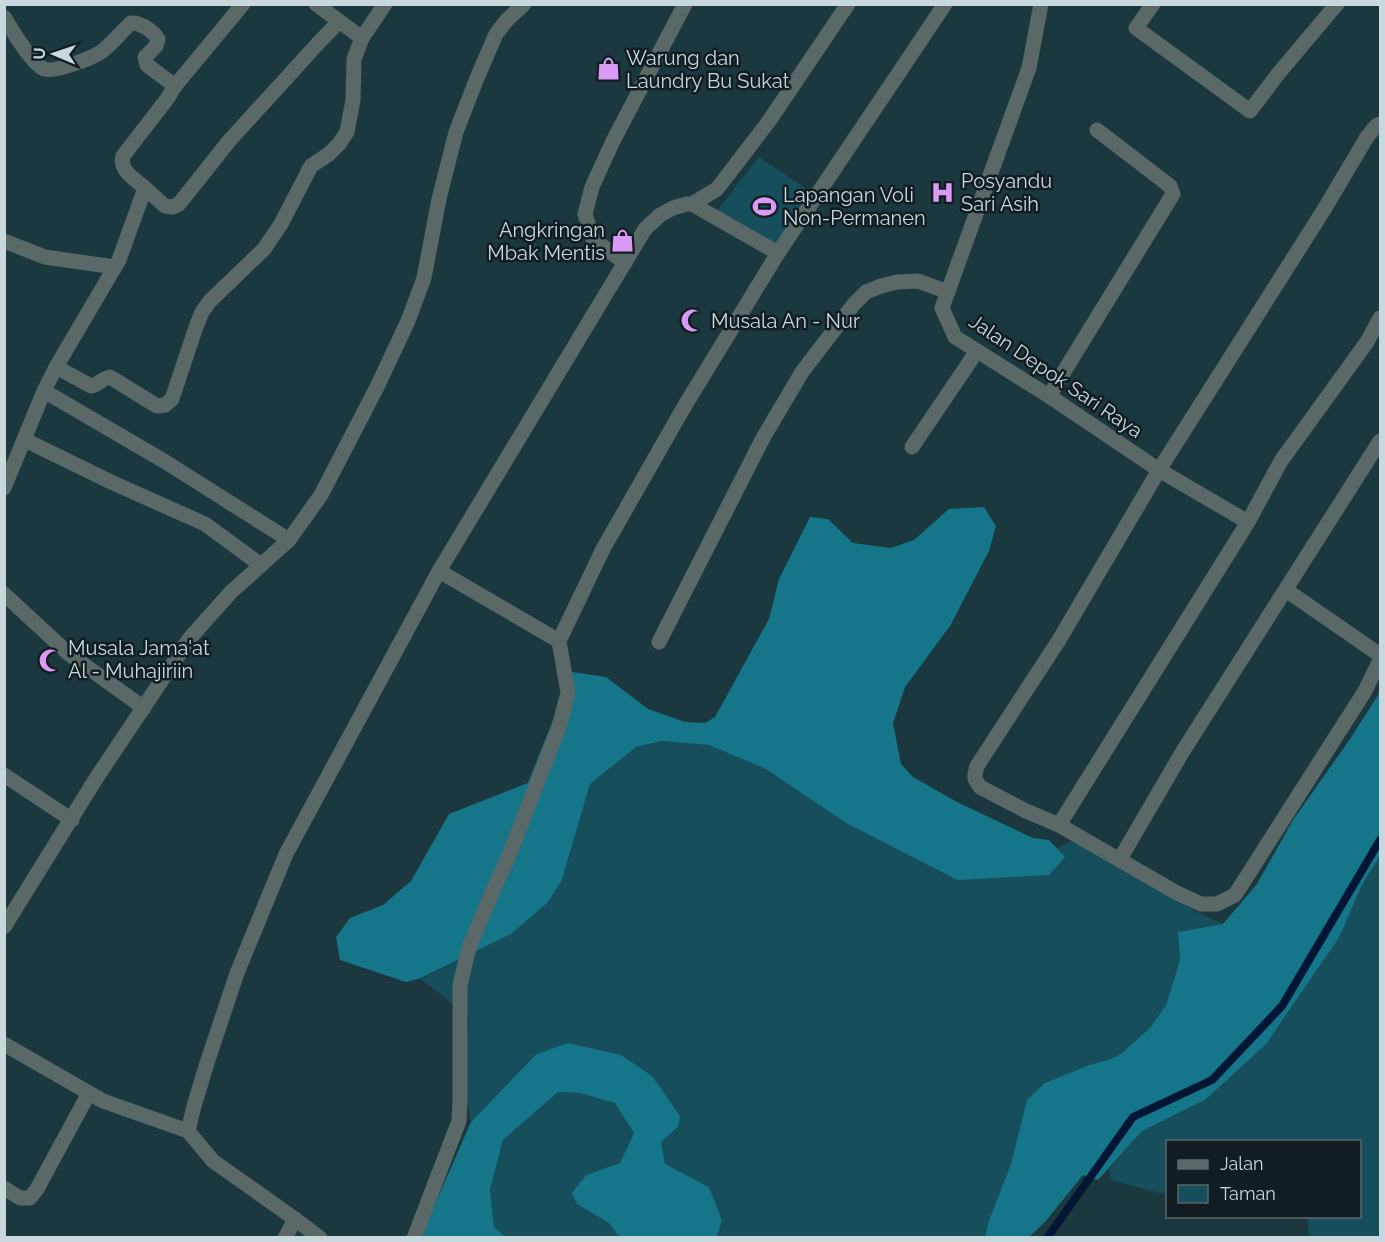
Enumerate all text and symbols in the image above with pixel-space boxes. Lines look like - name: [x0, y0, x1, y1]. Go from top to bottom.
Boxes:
- north arrow: [24, 24, 84, 84]
- place label: Warung dan Laundry Bu Sukat: [626, 46, 790, 93]
- text: U: [30, 47, 49, 60]
- shop icon: Warung dan Laundry Bu Sukat: [595, 56, 621, 82]
- place label: Posyandu Sari Asih: [961, 169, 1052, 216]
- hospital icon: Posyandu Sari Asih: [930, 180, 956, 206]
- place label: Lapangan Voli Non-Permanen: [783, 183, 926, 230]
- sports icon: Lapangan Voli Non-Permanen: [752, 193, 778, 219]
- place label: Angkringan Mbak Mentis: [487, 218, 605, 265]
- shop icon: Angkringan Mbak Mentis: [610, 228, 636, 254]
- mosque icon: Musala An - Nur: [680, 308, 706, 334]
- place label: Musala An - Nur: [711, 309, 860, 333]
- street label: Jalan Depok Sari Raya: [965, 309, 1147, 443]
- place label: Musala Jama'at Al - Muhajiriin: [68, 636, 210, 683]
- mosque icon: Musala Jama'at Al - Muhajiriin: [37, 647, 63, 673]
- legend: [1166, 1140, 1361, 1218]
- text: Jalan: [1220, 1153, 1264, 1174]
- text: Taman: [1220, 1183, 1276, 1204]

